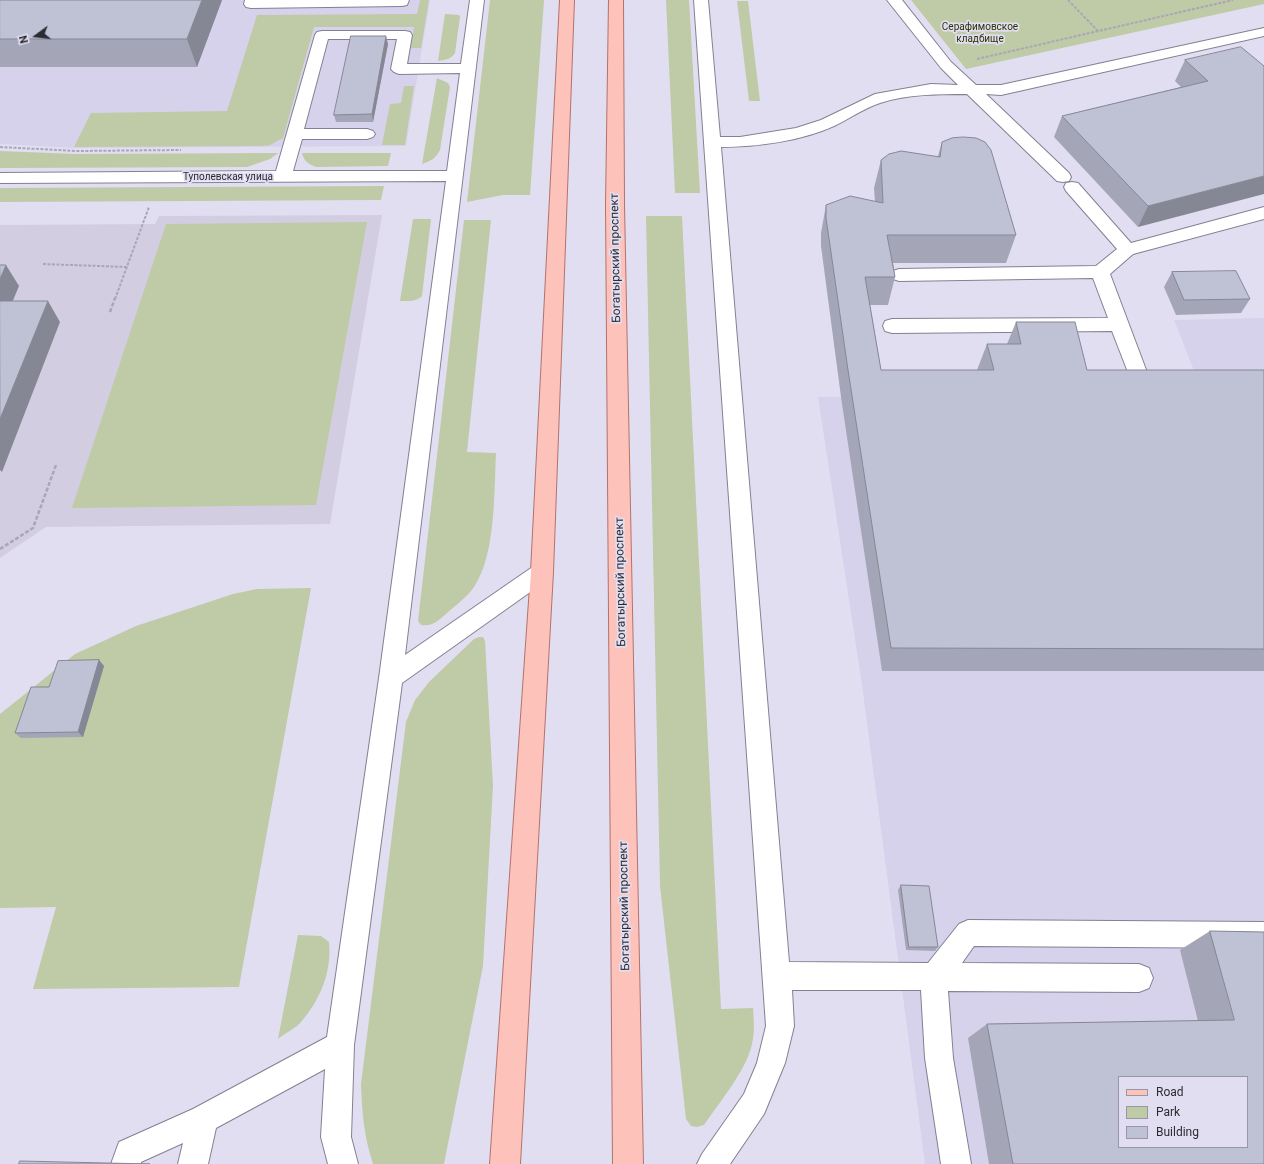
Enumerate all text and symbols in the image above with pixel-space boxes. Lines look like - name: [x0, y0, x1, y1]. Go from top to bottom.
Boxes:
- north arrow: [16, 16, 56, 56]
- park label: Серафимовское кладбище: [942, 21, 1018, 44]
- text: N: [17, 34, 31, 45]
- street label: Туполевская улица: [183, 171, 273, 183]
- street label: Богатырский проспект: [608, 193, 624, 323]
- street label: Богатырский проспект: [613, 517, 629, 647]
- street label: Богатырский проспект: [617, 841, 633, 971]
- legend: [1118, 1076, 1248, 1148]
- text: Road: [1156, 1085, 1184, 1099]
- text: Park: [1156, 1105, 1180, 1119]
- text: Building: [1156, 1125, 1199, 1139]

